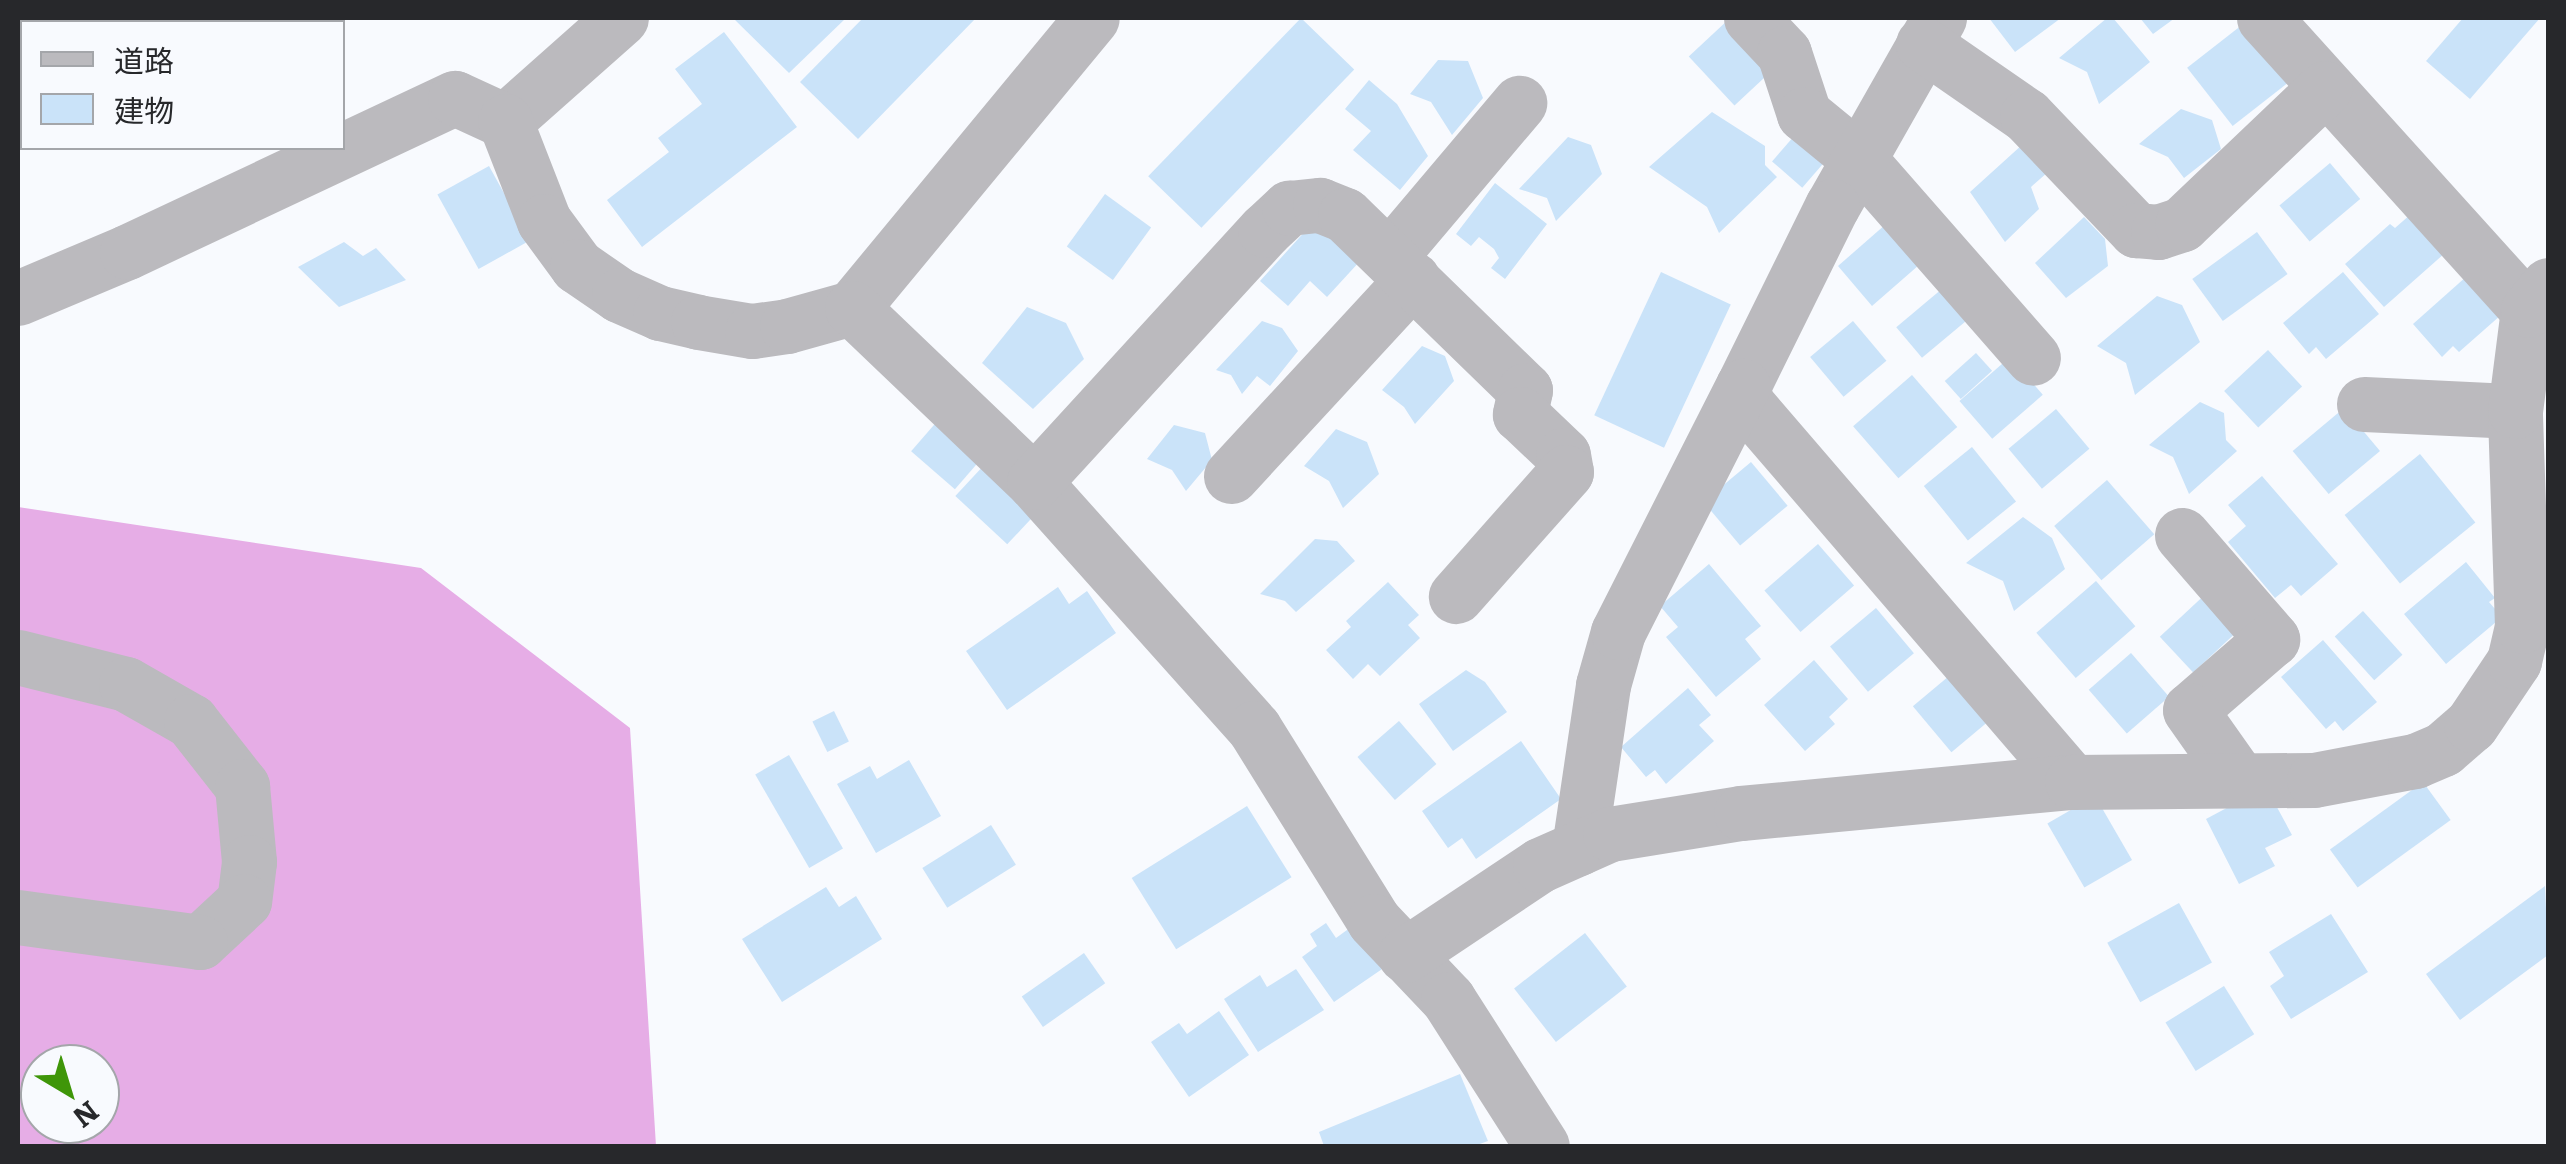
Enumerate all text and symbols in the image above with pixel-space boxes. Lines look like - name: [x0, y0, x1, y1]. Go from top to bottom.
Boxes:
- legend: [20, 20, 345, 150]
- text: 道路: [114, 37, 174, 81]
- text: 建物: [114, 87, 174, 131]
- north arrow: [20, 1044, 120, 1144]
- text: N: [65, 1092, 109, 1140]

